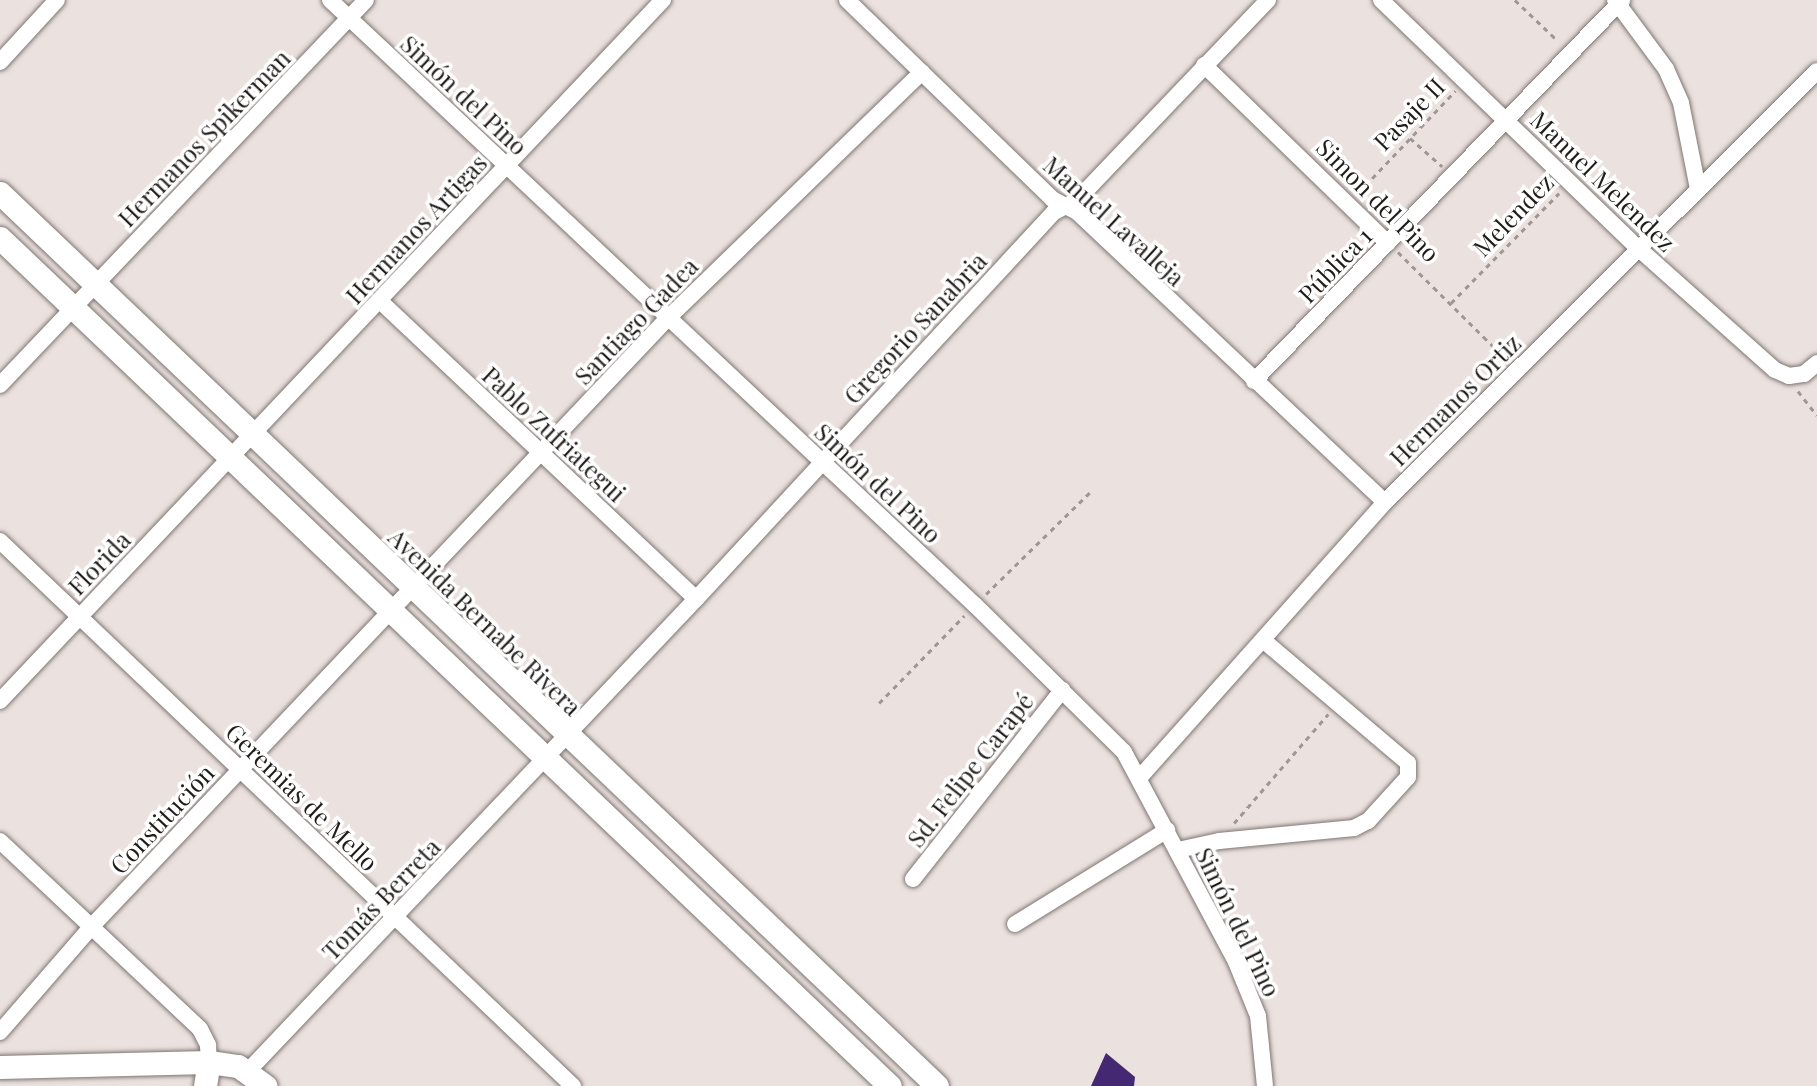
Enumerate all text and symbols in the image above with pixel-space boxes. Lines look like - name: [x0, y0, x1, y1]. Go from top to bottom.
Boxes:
- street label: Simón del Pino: [395, 29, 533, 161]
- street label: Hermanos Spikerman: [112, 44, 296, 232]
- street label: Pasaje II: [1368, 72, 1450, 156]
- street label: Manuel Melendez: [1525, 105, 1681, 257]
- street label: Simon del Pino: [1310, 132, 1446, 268]
- street label: Hermanos Artigas: [339, 148, 493, 310]
- street label: Manuel Lavalleja: [1038, 150, 1190, 292]
- street label: Melendez: [1467, 168, 1559, 262]
- street label: Pública 1: [1292, 221, 1378, 309]
- street label: Gregorio Sanabria: [838, 247, 992, 409]
- street label: Santiago Gadea: [568, 252, 704, 390]
- street label: Hermanos Ortiz: [1384, 329, 1526, 471]
- street label: Pablo Zufriategui: [477, 360, 631, 508]
- street label: Simón del Pino: [809, 417, 947, 549]
- street label: Avenida Bernabe Rivera: [383, 523, 587, 721]
- street label: Florida: [62, 525, 136, 601]
- street label: Sd. Felipe Carapé: [901, 687, 1039, 853]
- street label: Geremias de Mello: [220, 717, 384, 877]
- street label: Constitución: [104, 758, 220, 880]
- street label: Tomás Berreta: [316, 832, 446, 966]
- street label: Simón del Pino: [1189, 843, 1287, 1001]

